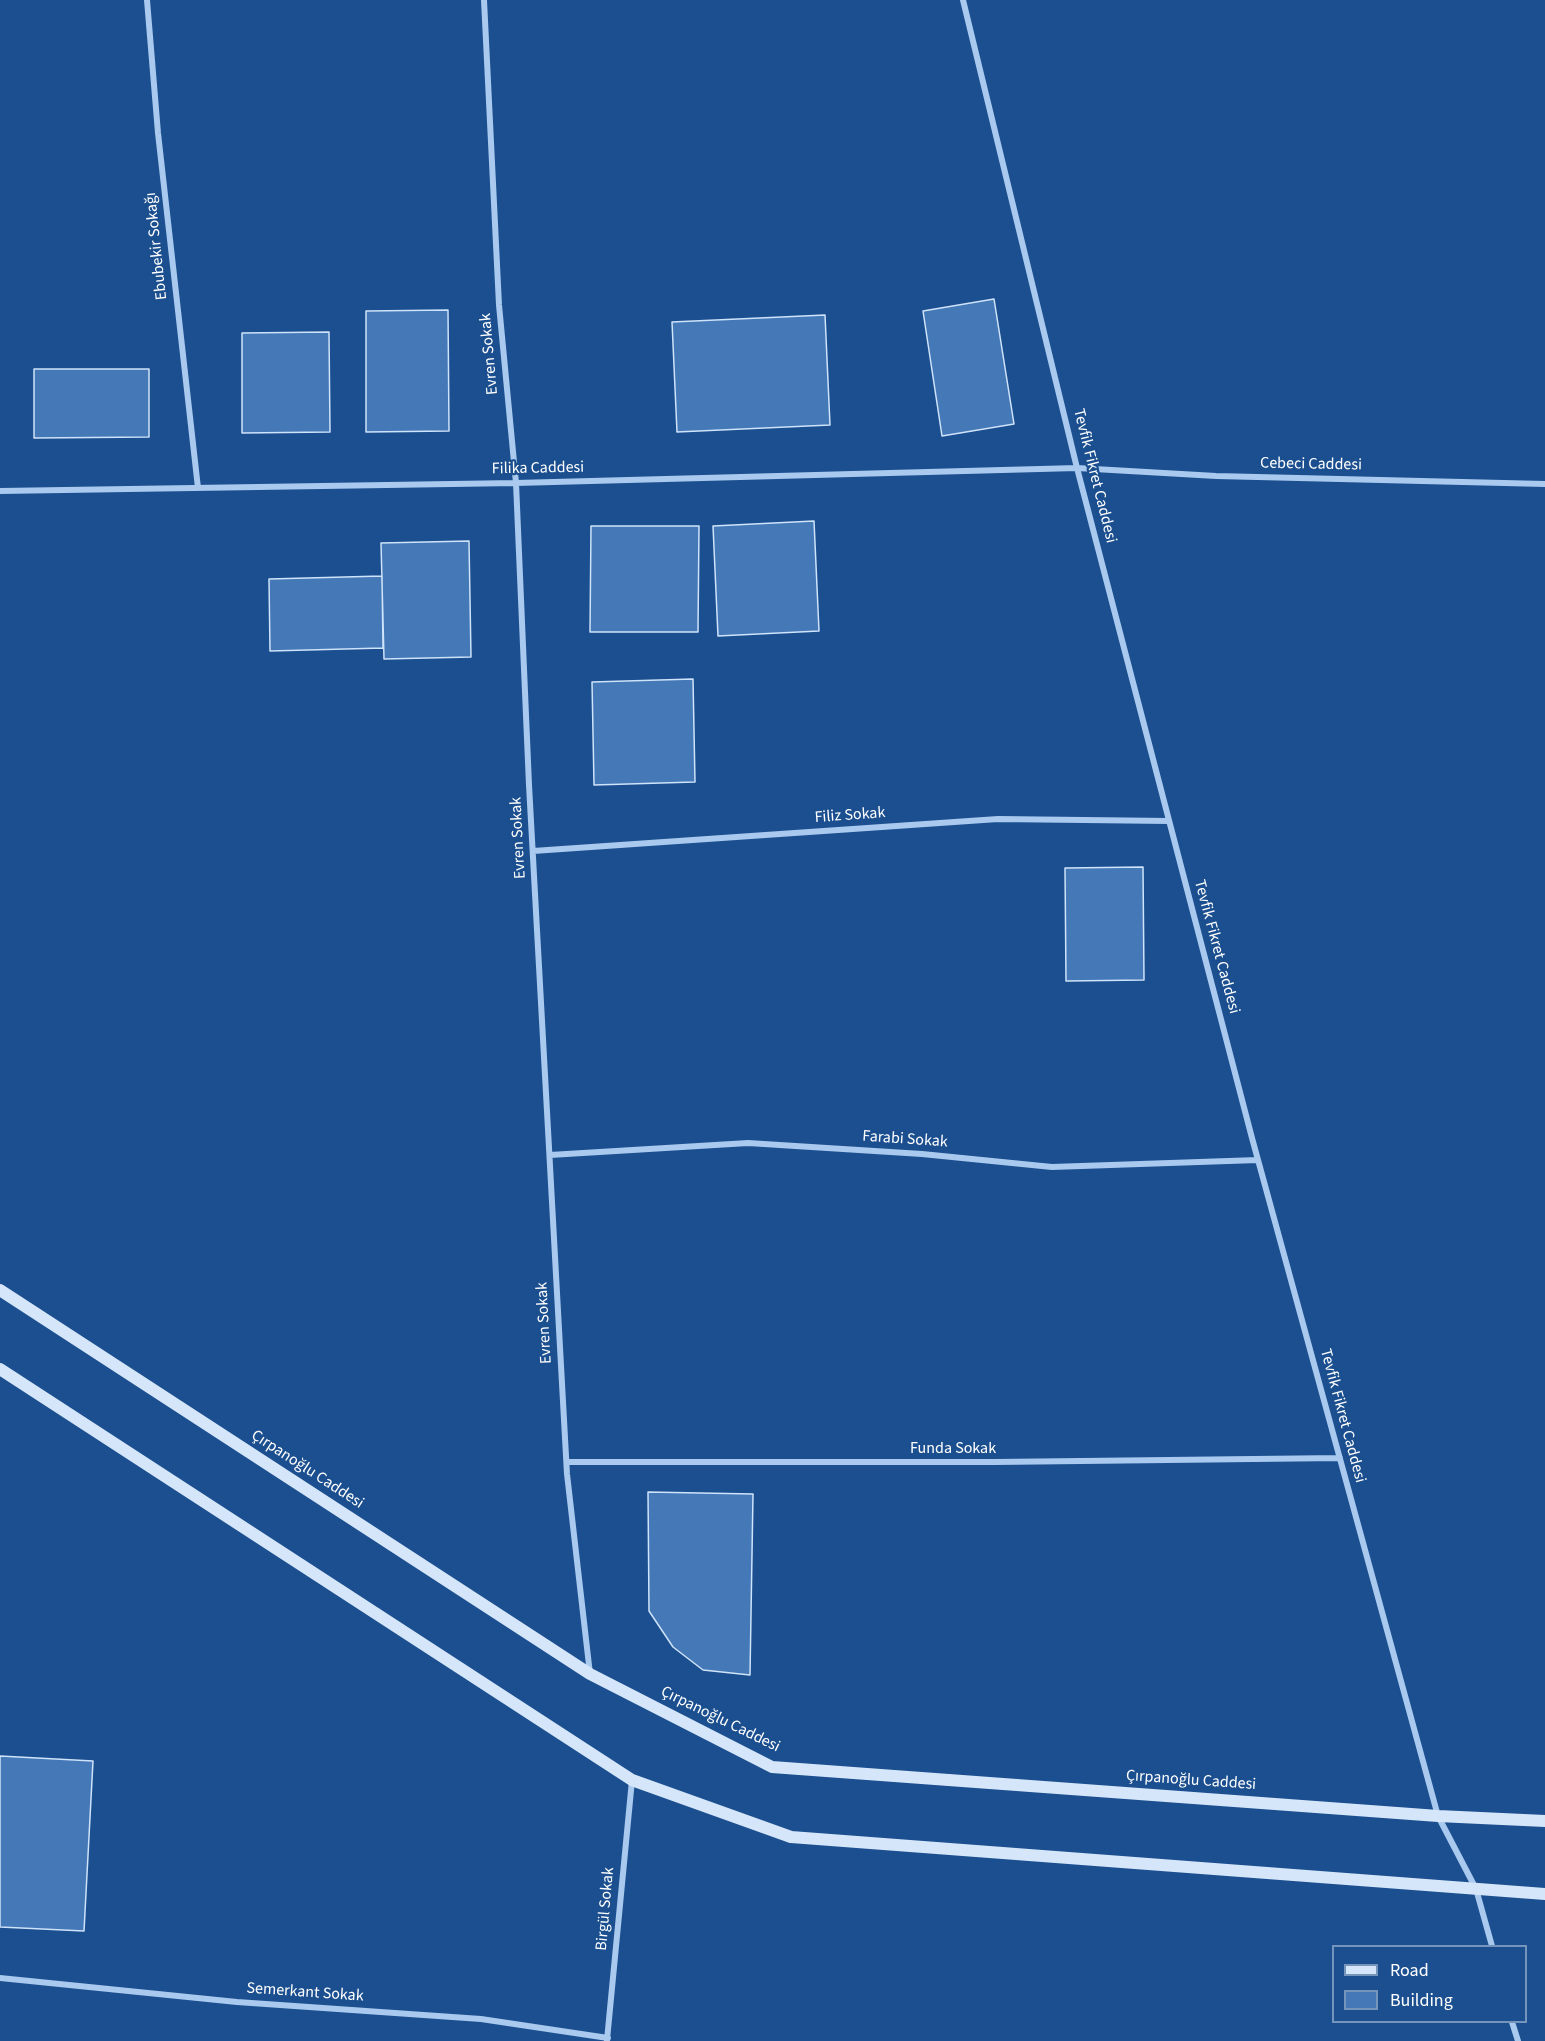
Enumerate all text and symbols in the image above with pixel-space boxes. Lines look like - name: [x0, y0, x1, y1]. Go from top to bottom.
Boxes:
- street label: Ebubekir Sokağı: [142, 191, 172, 301]
- street label: Evren Sokak: [477, 312, 503, 396]
- street label: Tevfik Fikret Caddesi: [1068, 407, 1120, 545]
- street label: Cebeci Caddesi: [1260, 455, 1362, 475]
- street label: Filika Caddesi: [492, 459, 584, 479]
- street label: Evren Sokak: [507, 797, 531, 879]
- street label: Filiz Sokak: [814, 804, 886, 828]
- street label: Tevfik Fikret Caddesi: [1189, 878, 1243, 1016]
- street label: Farabi Sokak: [862, 1127, 948, 1153]
- street label: Evren Sokak: [533, 1282, 557, 1364]
- street label: Tevfik Fikret Caddesi: [1315, 1347, 1369, 1485]
- street label: Çırpanoğlu Caddesi: [247, 1426, 367, 1514]
- street label: Funda Sokak: [910, 1439, 996, 1459]
- street label: Çırpanoğlu Caddesi: [657, 1683, 783, 1757]
- street label: Çırpanoğlu Caddesi: [1125, 1767, 1257, 1795]
- street label: Birgül Sokak: [593, 1866, 619, 1952]
- legend: [1332, 1945, 1527, 2023]
- text: Road: [1390, 1958, 1429, 1983]
- street label: Semerkant Sokak: [246, 1979, 364, 2007]
- text: Building: [1390, 1988, 1453, 2013]

